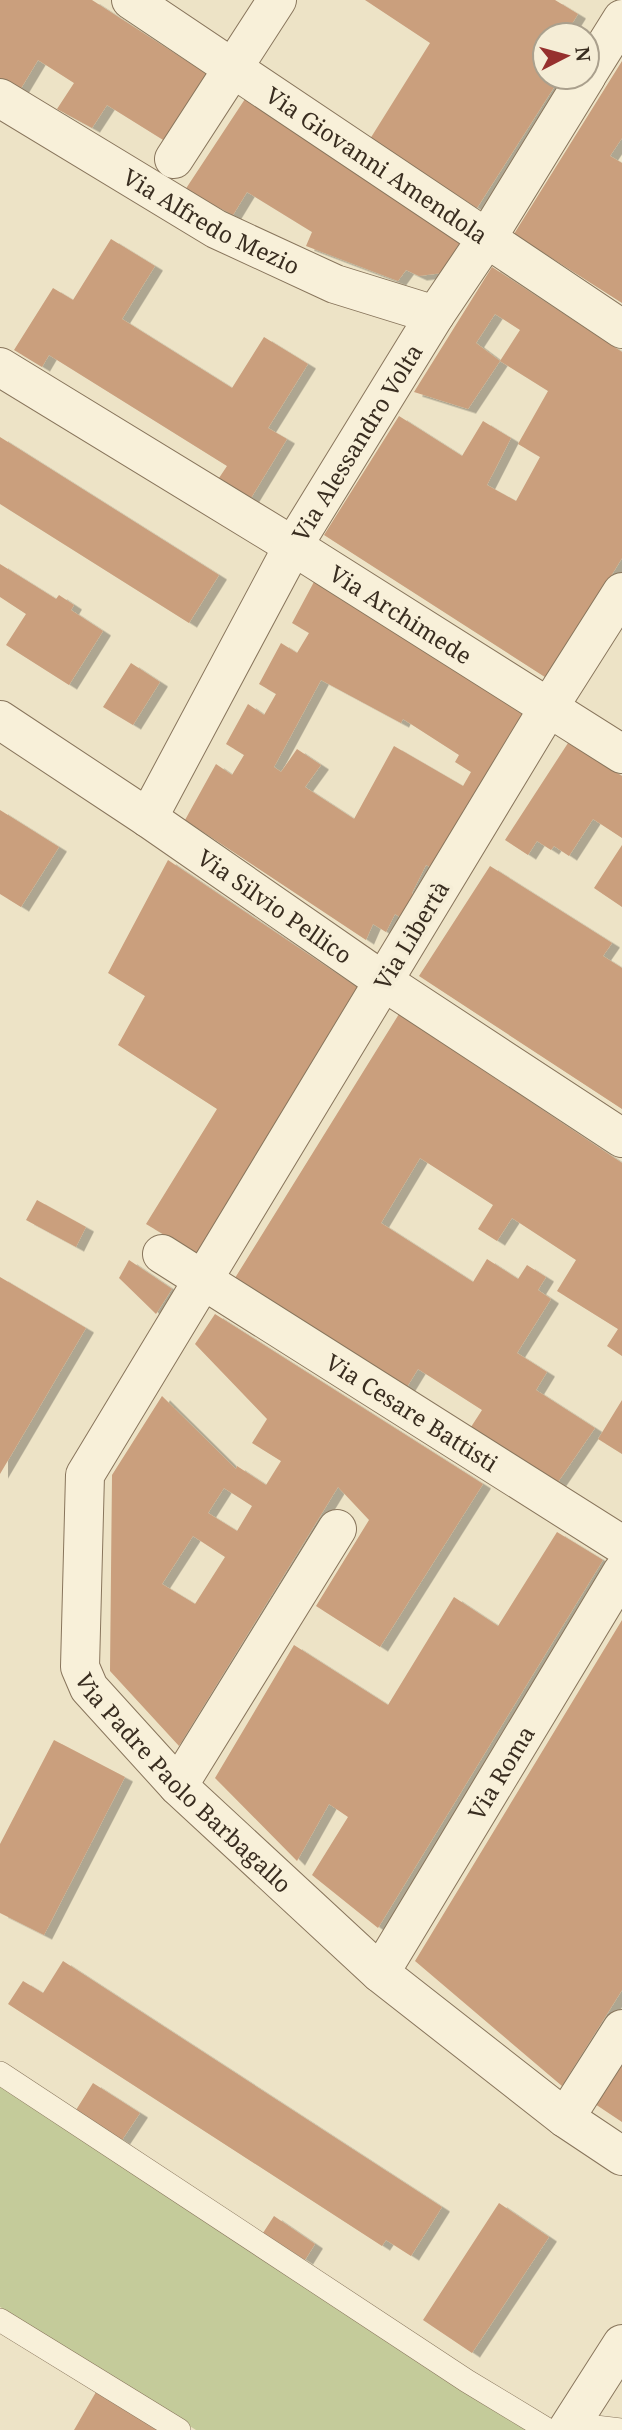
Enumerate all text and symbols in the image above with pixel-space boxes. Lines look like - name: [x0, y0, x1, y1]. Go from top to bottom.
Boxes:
- north arrow: [531, 21, 601, 91]
- text: N: [569, 45, 597, 63]
- street label: Via Giovanni Amendola: [260, 79, 494, 251]
- street label: Via Alfredo Mezio: [117, 160, 305, 282]
- street label: Via Alessandro Volta: [284, 338, 430, 547]
- street label: Via Archimede: [324, 557, 478, 671]
- street label: Via Silvio Pellico: [191, 841, 359, 971]
- street label: Via Libertà: [366, 875, 456, 995]
- street label: Via Cesare Battisti: [320, 1346, 505, 1479]
- street label: Via Padre Paolo Barbagallo: [68, 1668, 299, 1900]
- street label: Via Roma: [460, 1719, 542, 1826]

